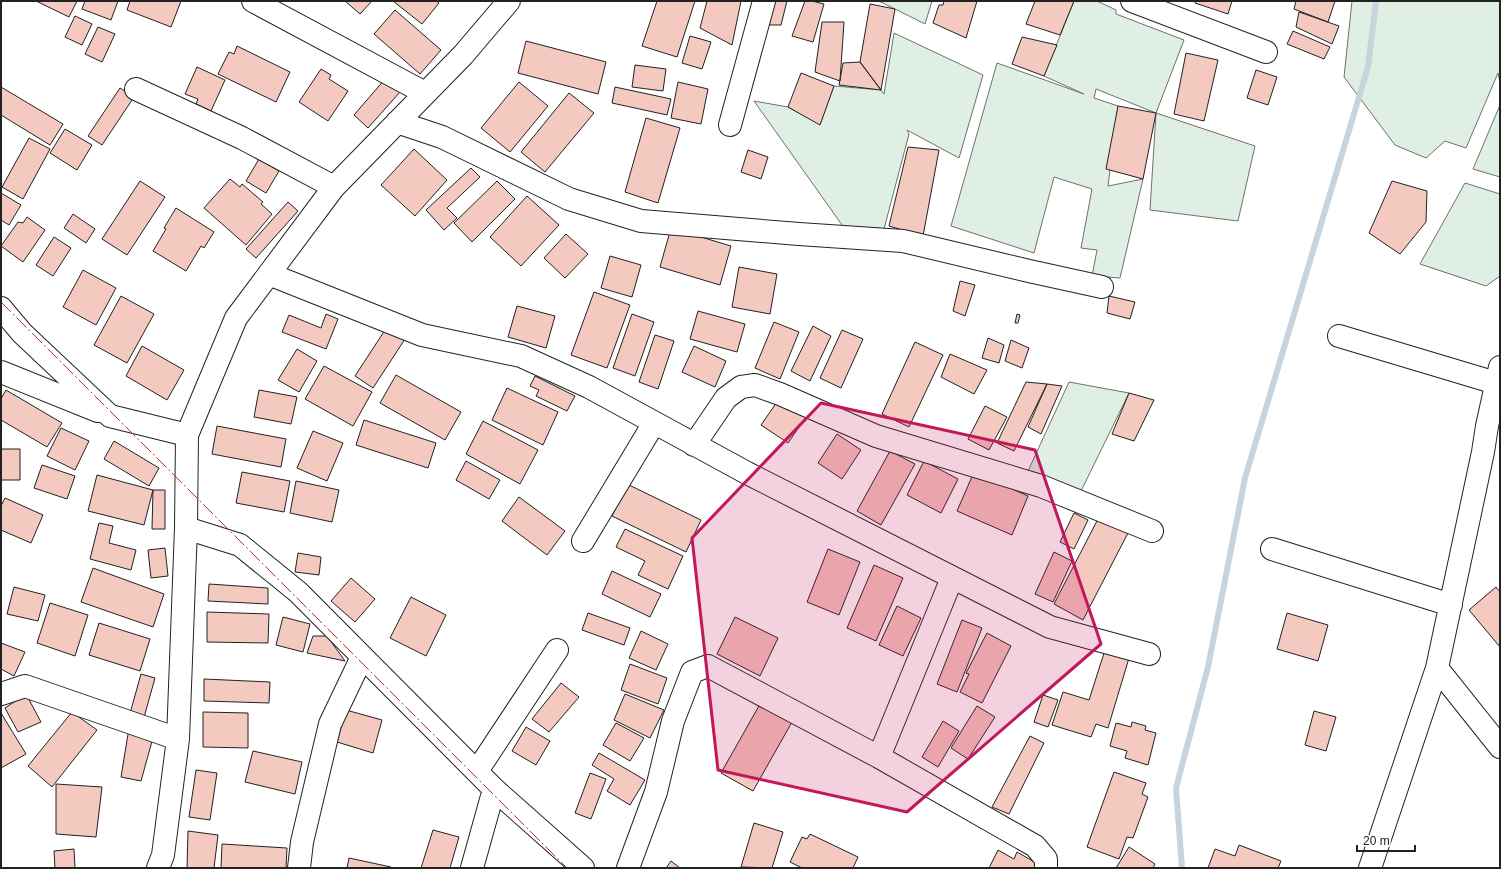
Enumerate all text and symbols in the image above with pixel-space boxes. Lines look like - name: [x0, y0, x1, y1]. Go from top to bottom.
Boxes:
- scale bar: [1357, 827, 1415, 853]
- text: 20 m: [1363, 834, 1390, 848]

